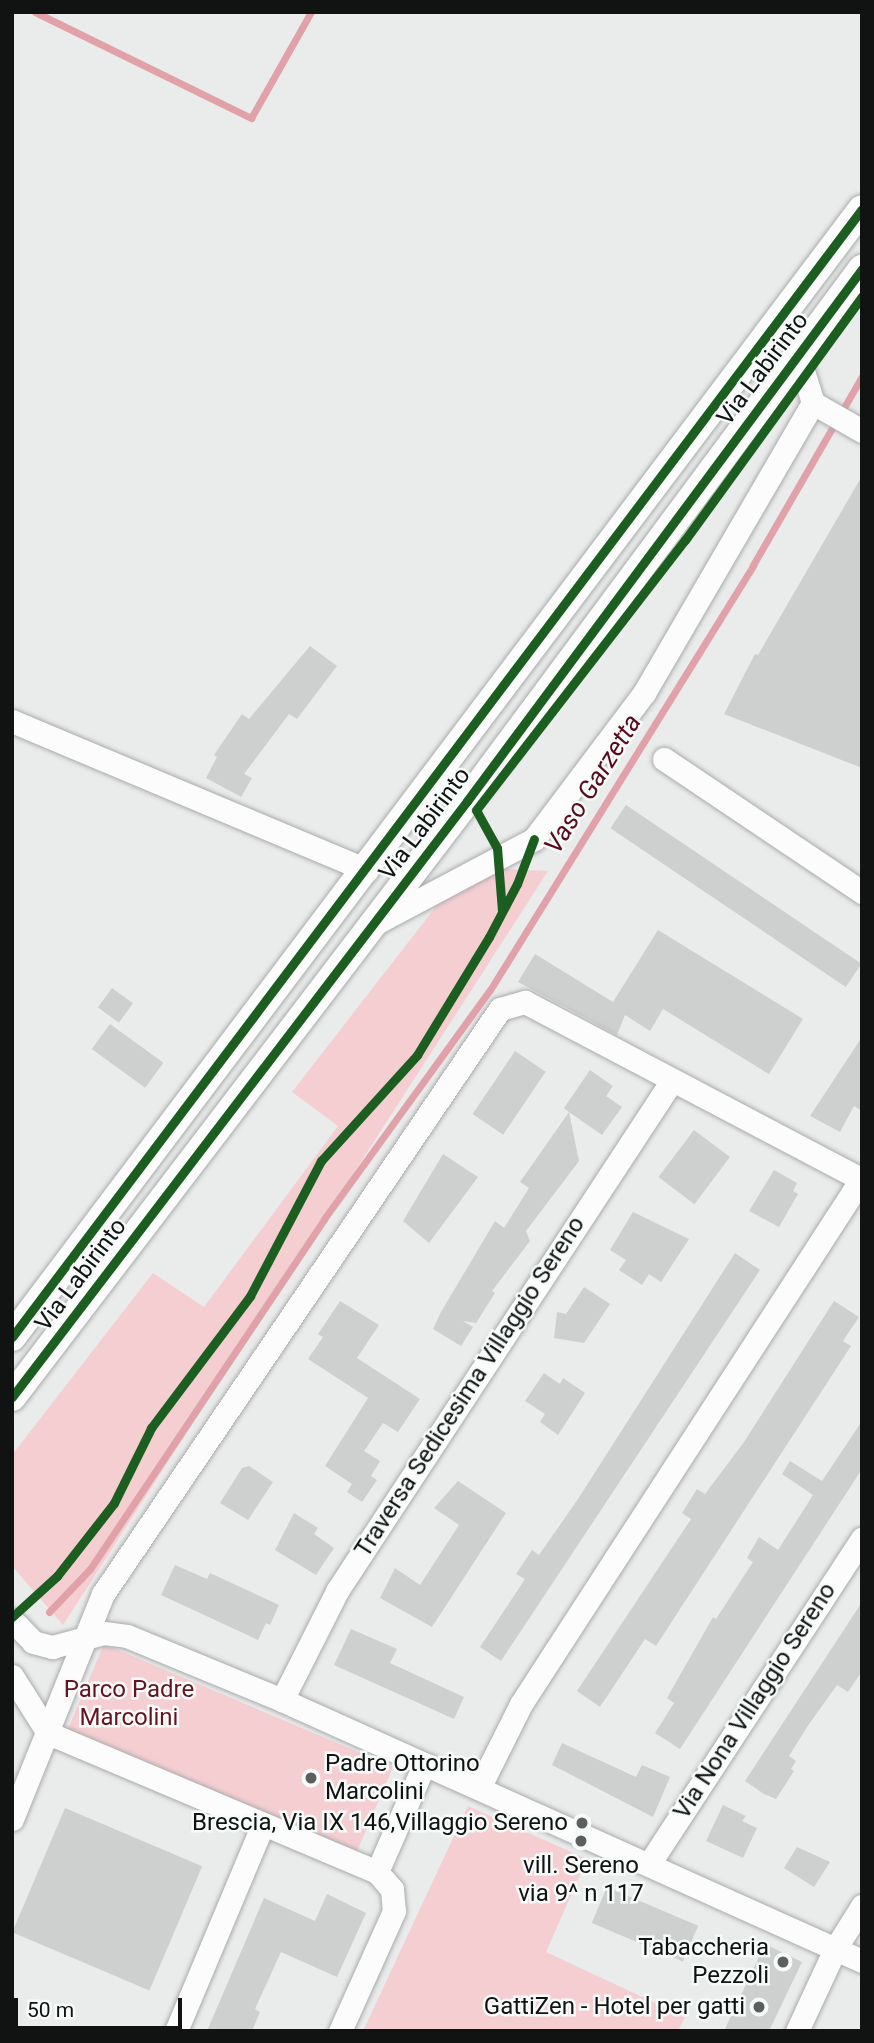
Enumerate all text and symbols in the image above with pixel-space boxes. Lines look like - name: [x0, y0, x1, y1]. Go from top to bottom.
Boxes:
- street label: Via Labirinto: [711, 307, 815, 431]
- water label: Vaso Garzetta: [538, 709, 648, 859]
- street label: Via Labirinto: [373, 762, 477, 886]
- street label: Traversa Sedicesima Villaggio Sereno: [349, 1211, 591, 1563]
- street label: Via Labirinto: [29, 1213, 133, 1337]
- street label: Via Nona Villaggio Sereno: [668, 1577, 842, 1825]
- park label: Parco Padre Marcolini: [64, 1676, 194, 1732]
- place label: Padre Ottorino Marcolini: [325, 1750, 480, 1806]
- marker: Padre Ottorino Marcolini: [303, 1770, 319, 1786]
- place label: Brescia, Via IX 146,Villaggio Sereno: [192, 1809, 568, 1837]
- marker: Brescia, Via IX 146,Villaggio Sereno: [574, 1815, 590, 1831]
- marker: vill. Sereno via 9^ n 117: [573, 1833, 589, 1849]
- place label: vill. Sereno via 9^ n 117: [518, 1852, 644, 1908]
- place label: Tabaccheria Pezzoli: [638, 1934, 769, 1990]
- marker: Tabaccheria Pezzoli: [775, 1954, 791, 1970]
- scale bar: [18, 1983, 186, 2027]
- place label: GattiZen - Hotel per gatti: [484, 1993, 745, 2021]
- text: 50 m: [27, 1998, 74, 2022]
- marker: GattiZen - Hotel per gatti: [751, 1999, 767, 2015]

